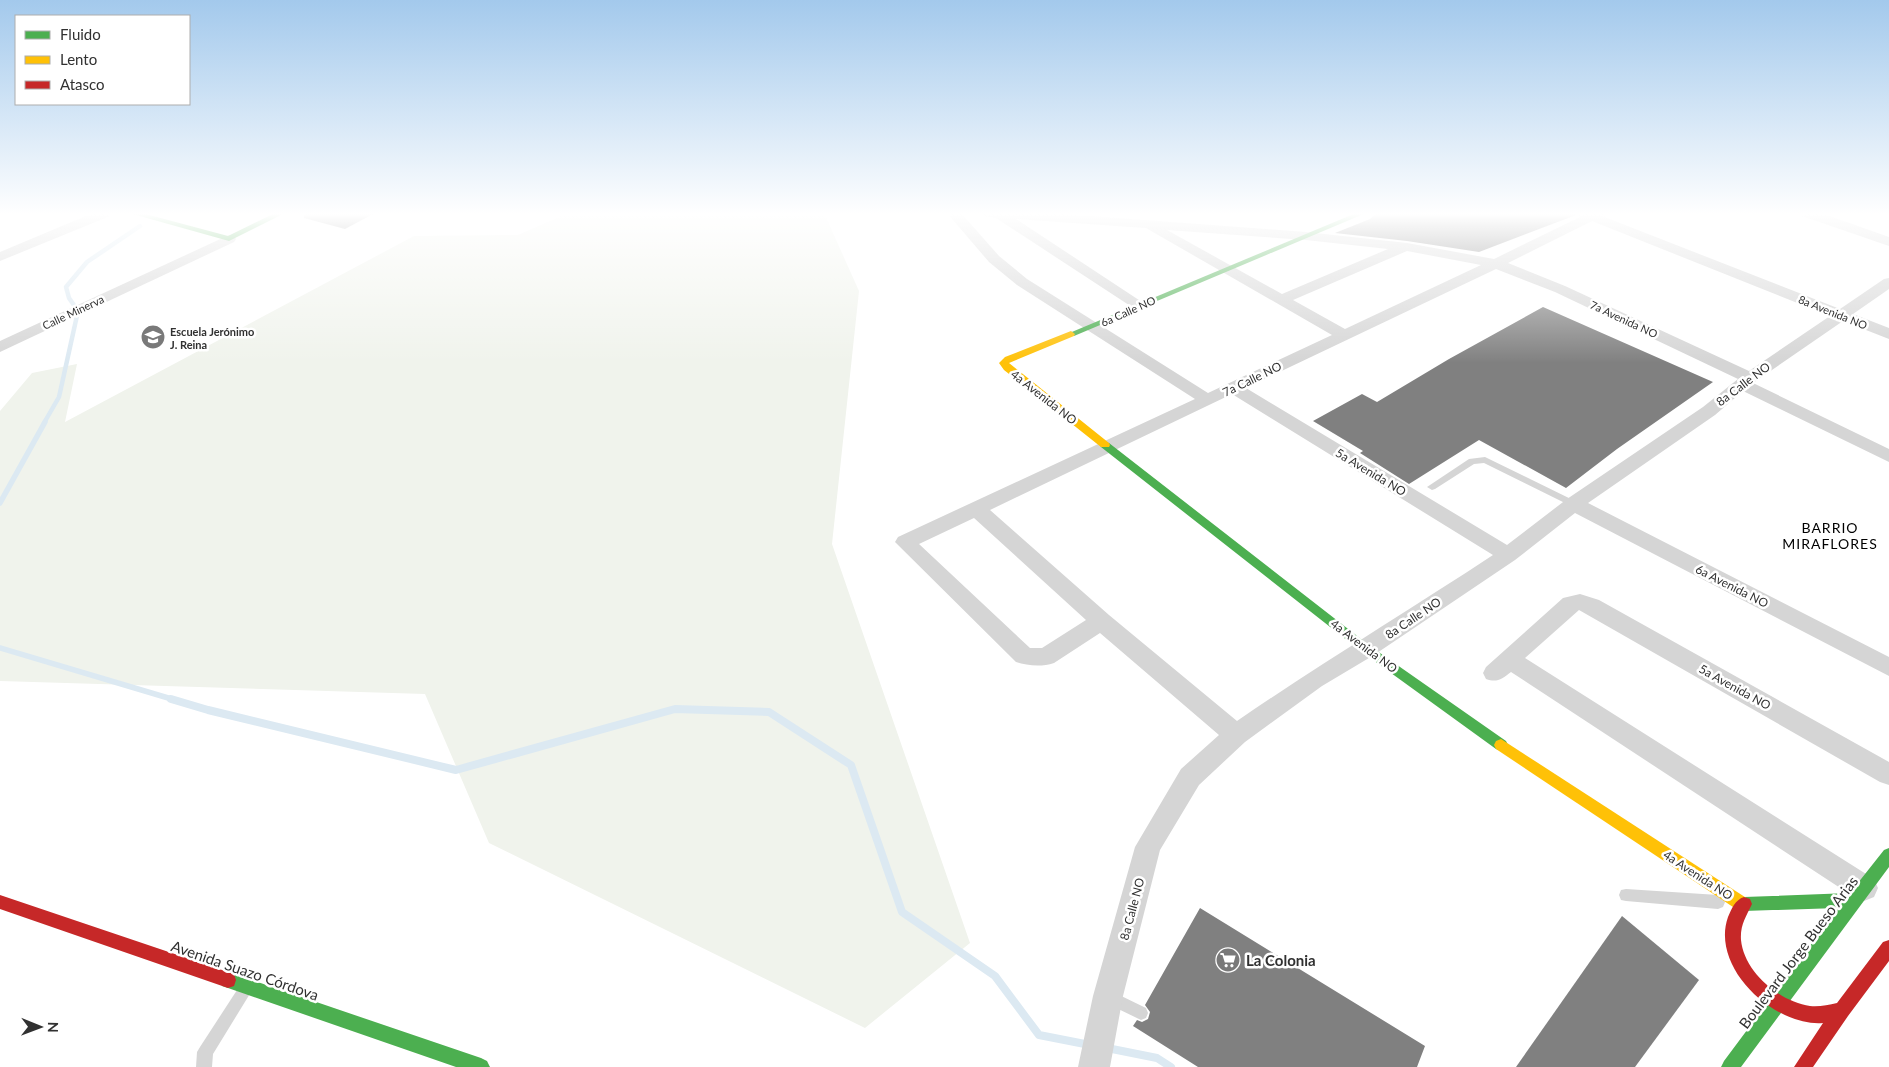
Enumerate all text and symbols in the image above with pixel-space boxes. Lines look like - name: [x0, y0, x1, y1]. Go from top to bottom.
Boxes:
- legend: [15, 15, 190, 105]
- text: Fluido: [60, 25, 101, 43]
- text: Lento: [60, 50, 97, 68]
- text: Atasco: [60, 75, 105, 93]
- street label: Calle Minerva: [40, 292, 106, 332]
- street label: 8a Avenida NO: [1797, 292, 1869, 332]
- street label: 6a Calle NO: [1099, 293, 1158, 329]
- street label: 7a Avenida NO: [1588, 298, 1660, 340]
- school or university icon: Escuela Jerónimo J. Reina: [140, 324, 166, 350]
- place label: Escuela Jerónimo J. Reina: [170, 325, 254, 351]
- street label: 7a Calle NO: [1220, 358, 1284, 400]
- street label: 8a Calle NO: [1713, 359, 1773, 409]
- street label: 4a Avenida NO: [1008, 367, 1080, 428]
- street label: 5a Avenida NO: [1333, 445, 1409, 499]
- district label: BARRIO MIRAFLORES: [1782, 519, 1878, 552]
- street label: 6a Avenida NO: [1693, 561, 1771, 611]
- street label: 8a Calle NO: [1382, 594, 1444, 642]
- street label: 4a Avenida NO: [1328, 616, 1401, 676]
- street label: 5a Avenida NO: [1697, 661, 1774, 713]
- street label: 4a Avenida NO: [1660, 847, 1736, 903]
- street label: Boulevard Jorge Bueso Arias: [1735, 872, 1861, 1032]
- street label: 8a Calle NO: [1116, 876, 1148, 942]
- street label: Avenida Suazo Córdova: [169, 936, 321, 1004]
- supermarket icon: La Colonia: [1215, 947, 1241, 973]
- place label: La Colonia: [1246, 951, 1316, 969]
- north arrow: [15, 1002, 65, 1052]
- text: N: [45, 1022, 62, 1033]

